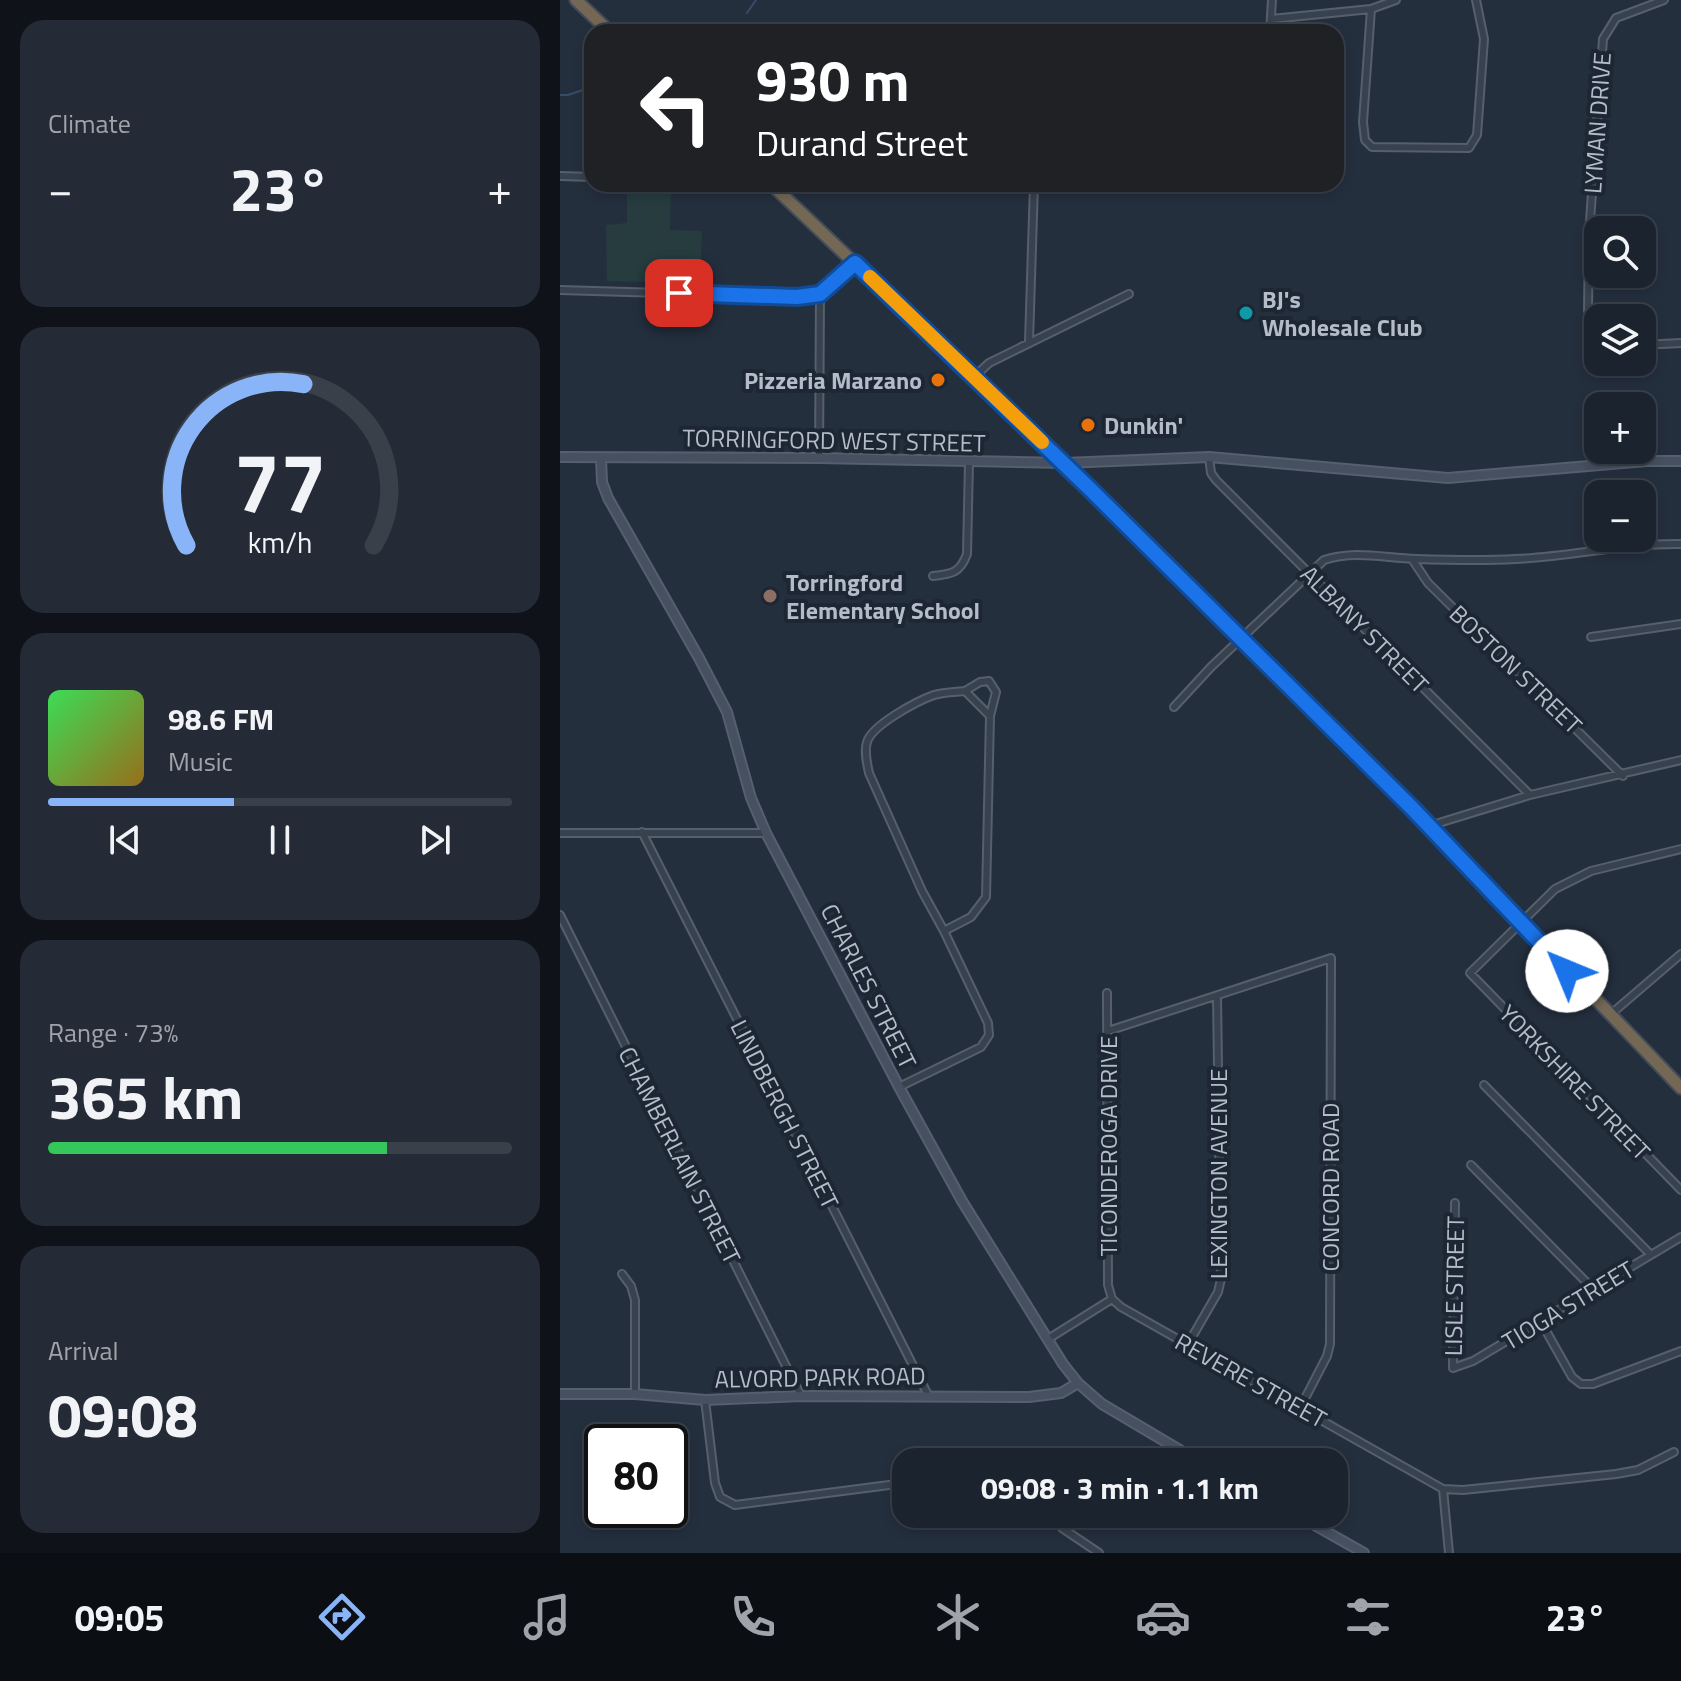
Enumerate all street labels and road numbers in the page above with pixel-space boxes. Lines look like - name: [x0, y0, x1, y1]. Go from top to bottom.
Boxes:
- street label: LYMAN DRIVE: [1574, 51, 1620, 195]
- street label: TORRINGFORD WEST STREET: [682, 419, 986, 461]
- street label: ALBANY STREET: [1293, 557, 1438, 702]
- street label: BOSTON STREET: [1441, 596, 1591, 742]
- street label: CHARLES STREET: [812, 897, 926, 1075]
- street label: YORKSHIRE STREET: [1491, 996, 1659, 1168]
- street label: LINDBERGH STREET: [722, 1013, 848, 1215]
- street label: TICONDEROGA DRIVE: [1090, 1036, 1126, 1256]
- street label: CHAMBERLAIN STREET: [610, 1040, 751, 1270]
- street label: LEXINGTON AVENUE: [1200, 1069, 1236, 1279]
- street label: CONCORD ROAD: [1312, 1102, 1348, 1272]
- street label: LISLE STREET: [1435, 1215, 1473, 1356]
- street label: TIOGA STREET: [1495, 1251, 1641, 1359]
- street label: REVERE STREET: [1169, 1323, 1334, 1437]
- street label: ALVORD PARK ROAD: [714, 1357, 926, 1397]

